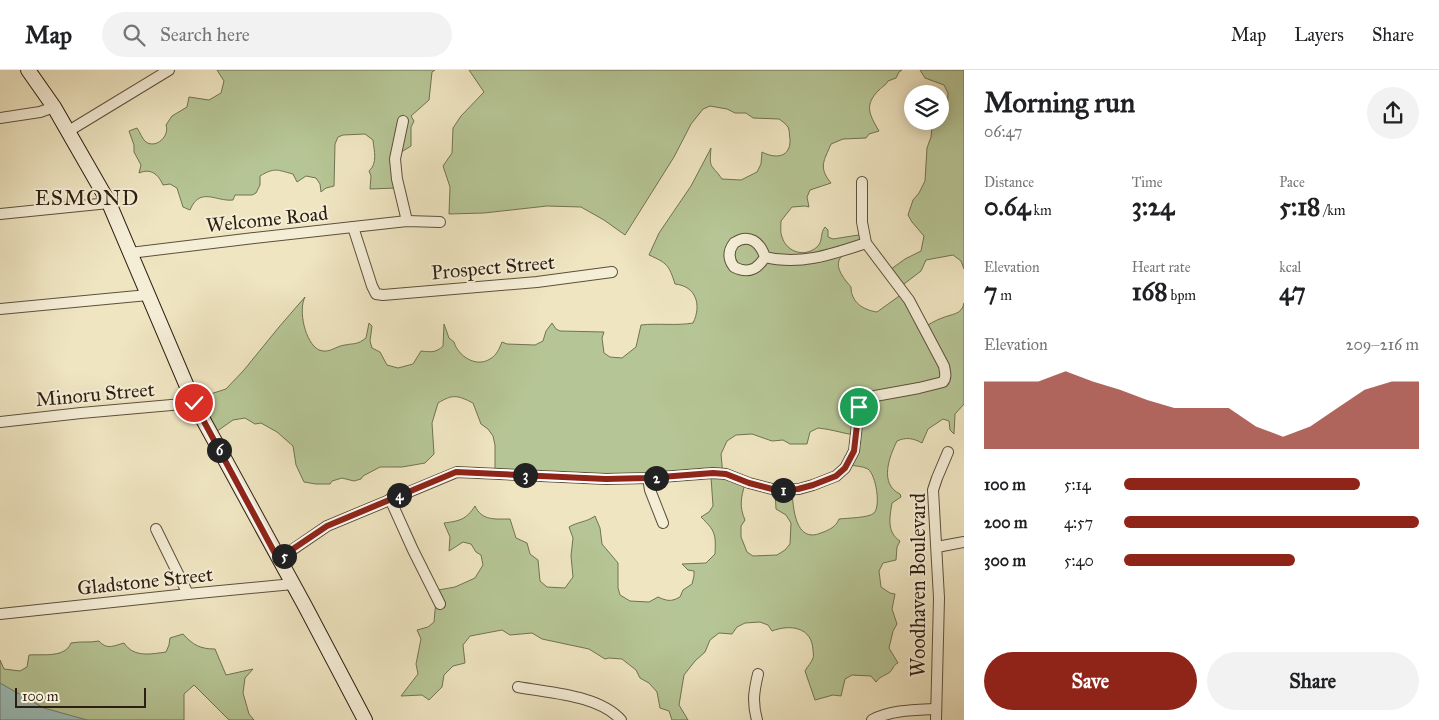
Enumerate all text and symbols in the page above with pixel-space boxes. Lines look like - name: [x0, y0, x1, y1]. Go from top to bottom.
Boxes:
- search box: [102, 12, 452, 57]
- text: Map: [25, 20, 72, 50]
- icon: search: [120, 21, 148, 49]
- text: Search here: [160, 23, 250, 46]
- text: Map: [1231, 24, 1266, 46]
- text: Layers: [1294, 24, 1344, 46]
- text: Share: [1372, 24, 1414, 46]
- map controls: [904, 85, 949, 130]
- button: layers: [904, 85, 949, 130]
- text: Morning run: [984, 85, 1135, 120]
- button: share: [1367, 87, 1419, 139]
- text: 06:47: [984, 122, 1022, 141]
- text: Distance: [984, 174, 1034, 191]
- text: Time: [1132, 174, 1163, 191]
- text: Pace: [1279, 174, 1305, 191]
- district label: ESMOND: [35, 185, 139, 211]
- text: 0.64: [984, 191, 1031, 222]
- text: 3:24: [1132, 191, 1174, 222]
- text: 5:18: [1279, 191, 1320, 222]
- street label: Welcome Road: [205, 201, 329, 237]
- text: km: [1031, 202, 1052, 219]
- text: /km: [1320, 202, 1345, 219]
- street label: Prospect Street: [430, 250, 556, 284]
- text: Elevation: [984, 259, 1040, 276]
- text: Heart rate: [1132, 259, 1191, 276]
- text: kcal: [1279, 259, 1301, 276]
- text: 7: [984, 276, 997, 307]
- text: 168: [1132, 276, 1168, 307]
- text: 47: [1279, 276, 1306, 307]
- text: m: [997, 287, 1012, 304]
- text: bpm: [1168, 287, 1196, 304]
- text: Elevation: [984, 335, 1048, 354]
- text: 209–216 m: [1346, 335, 1419, 354]
- street label: Minoru Street: [35, 377, 155, 411]
- pin: [173, 382, 215, 424]
- pin: [838, 386, 880, 428]
- icon: check: [180, 389, 208, 417]
- icon: arrive: [845, 393, 873, 421]
- pin: 6: [206, 438, 232, 462]
- text: 6: [216, 442, 223, 459]
- pin: 3: [512, 462, 538, 488]
- pin: 2: [644, 466, 668, 490]
- text: 3: [523, 467, 528, 484]
- text: 2: [653, 470, 660, 487]
- text: 100 m: [984, 475, 1026, 494]
- text: 5:14: [1064, 475, 1091, 494]
- pin: 1: [770, 478, 796, 502]
- pin: 4: [386, 482, 412, 508]
- text: 1: [781, 482, 786, 499]
- text: 4: [396, 487, 403, 504]
- street label: Woodhaven Boulevard: [906, 493, 930, 677]
- text: 200 m: [984, 513, 1027, 532]
- text: 4:57: [1064, 513, 1093, 532]
- pin: 5: [272, 544, 296, 568]
- text: 5: [281, 548, 288, 565]
- text: 300 m: [984, 551, 1026, 570]
- text: 5:40: [1064, 551, 1094, 570]
- street label: Gladstone Street: [76, 562, 214, 600]
- button: Save: [984, 652, 1197, 710]
- button: Share: [1207, 652, 1419, 710]
- scale bar: [15, 685, 146, 708]
- text: 100 m: [22, 688, 59, 705]

